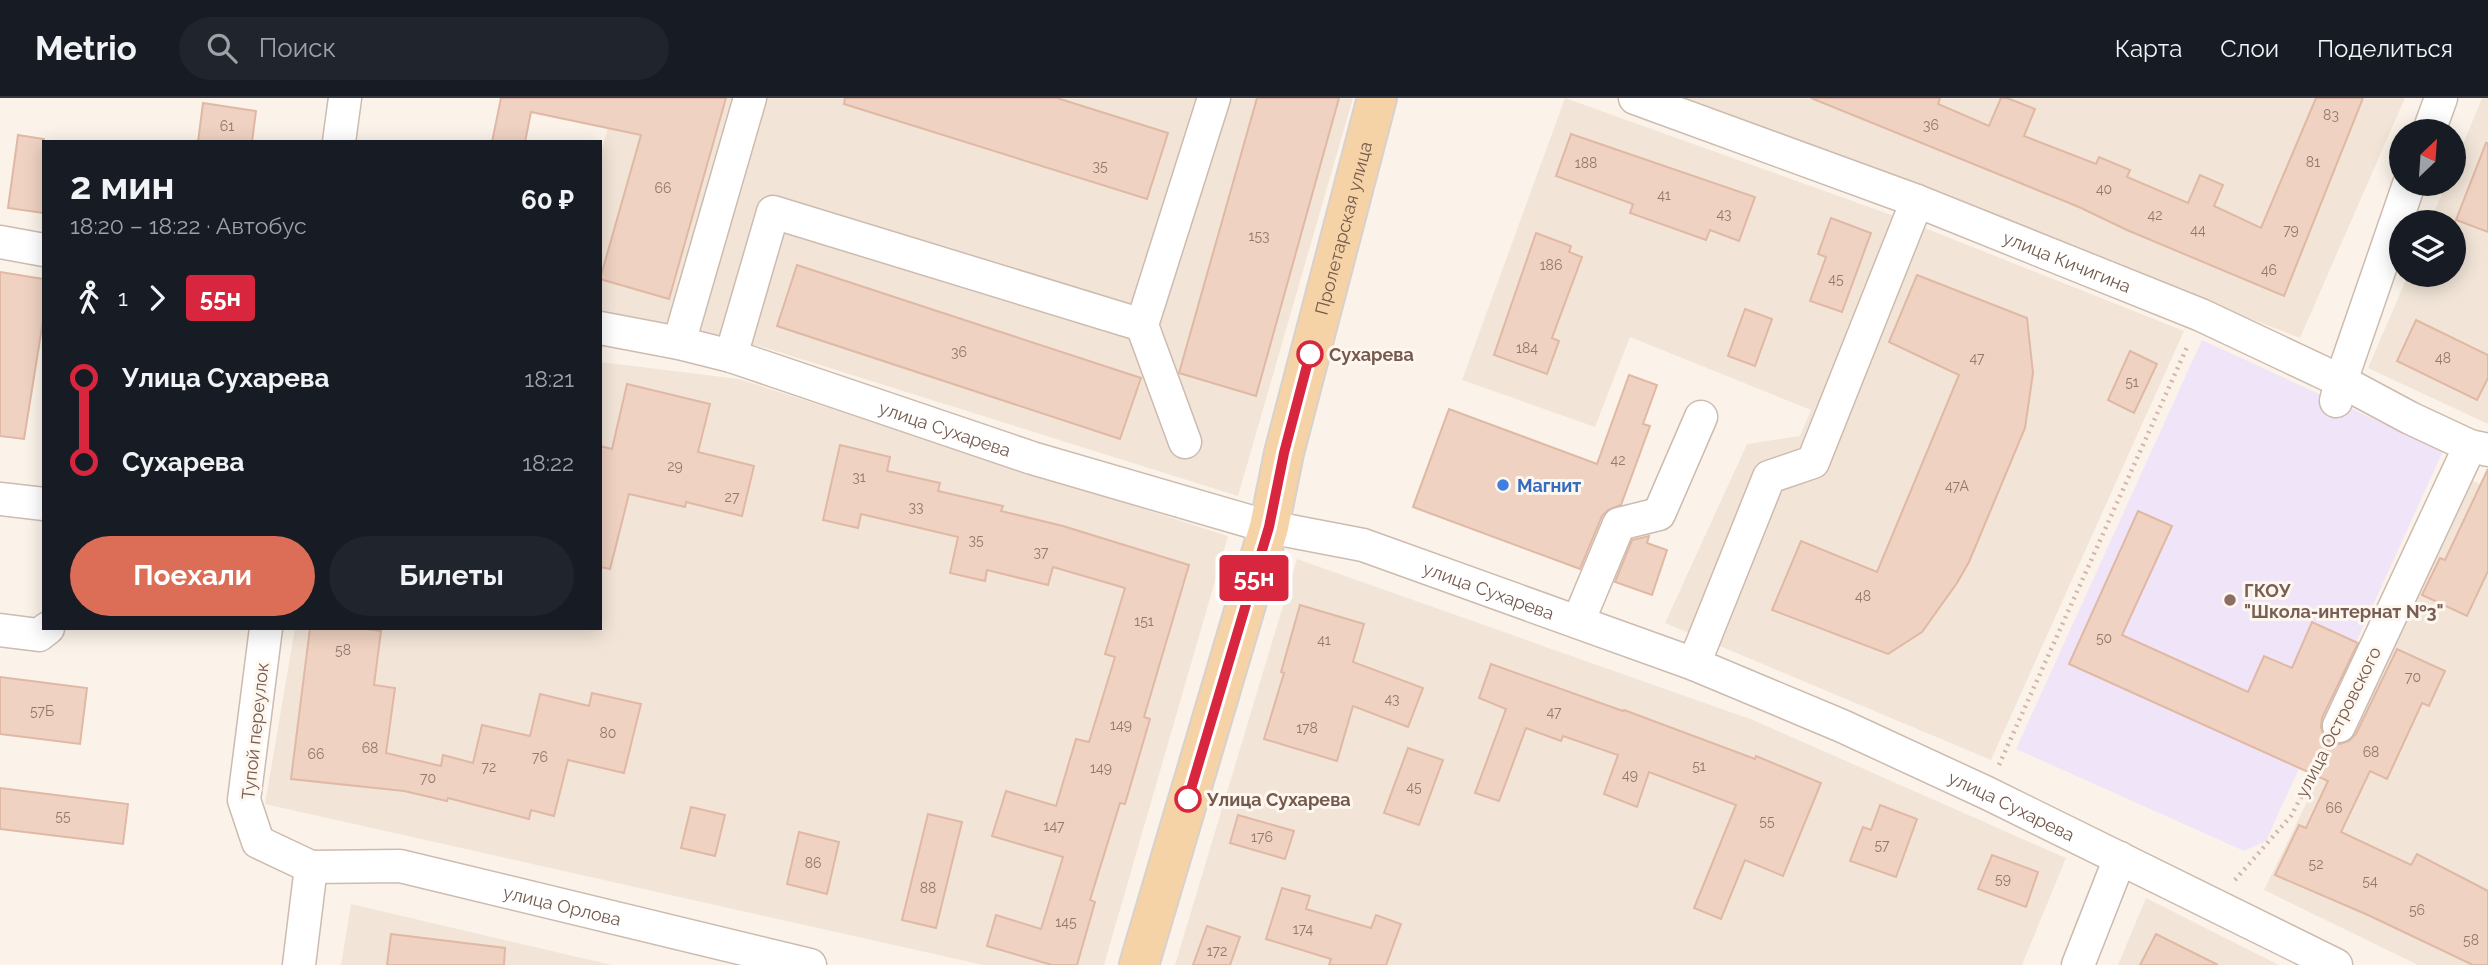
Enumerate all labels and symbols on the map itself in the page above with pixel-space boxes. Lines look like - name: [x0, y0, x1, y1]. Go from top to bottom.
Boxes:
- house number: 83: [2323, 107, 2339, 123]
- house number: 36: [1923, 117, 1939, 133]
- house number: 61: [220, 118, 234, 134]
- north arrow: [2389, 119, 2466, 196]
- street label: Пролетарская улица: [1310, 139, 1376, 317]
- house number: 81: [2306, 154, 2320, 170]
- house number: 188: [1575, 155, 1597, 171]
- house number: 35: [1092, 158, 1108, 174]
- house number: 66: [655, 180, 671, 196]
- house number: 40: [2096, 181, 2112, 197]
- house number: 41: [1657, 187, 1671, 203]
- house number: 43: [1716, 206, 1732, 222]
- house number: 42: [2148, 207, 2162, 223]
- house number: 44: [2190, 222, 2206, 238]
- house number: 79: [2283, 222, 2299, 238]
- street label: улица Кичигина: [2000, 226, 2134, 296]
- house number: 153: [1248, 228, 1270, 244]
- house number: 186: [1540, 257, 1562, 273]
- house number: 46: [2261, 262, 2277, 278]
- house number: 45: [1828, 271, 1844, 287]
- house number: 184: [1516, 340, 1538, 356]
- marker: Сухарева: [1297, 341, 1323, 367]
- house number: 36: [951, 344, 967, 360]
- place label: Сухарева: [1329, 344, 1414, 365]
- house number: 47: [1969, 350, 1985, 366]
- house number: 48: [2435, 350, 2451, 366]
- house number: 51: [2125, 374, 2139, 390]
- street label: улица Сухарева: [876, 397, 1014, 461]
- house number: 42: [1611, 452, 1625, 468]
- house number: 29: [667, 458, 683, 474]
- house number: 31: [852, 469, 866, 485]
- place label: Магнит: [1517, 475, 1581, 496]
- marker: Магнит: [1495, 477, 1511, 493]
- house number: 47А: [1945, 478, 1969, 494]
- house number: 27: [725, 489, 740, 505]
- house number: 33: [909, 499, 923, 515]
- house number: 35: [968, 532, 984, 548]
- house number: 37: [1034, 544, 1049, 560]
- line badge: 55н: [1214, 555, 1294, 601]
- street label: улица Сухарева: [1420, 557, 1557, 623]
- place label: ГКОУ "Школа-интернат №3": [2244, 580, 2444, 622]
- house number: 48: [1855, 588, 1871, 604]
- marker: ГКОУ "Школа-интернат №3": [2222, 592, 2238, 608]
- house number: 151: [1134, 613, 1154, 629]
- house number: 50: [2096, 630, 2112, 646]
- house number: 41: [1317, 632, 1331, 648]
- house number: 58: [335, 642, 351, 658]
- street label: улица Островского: [2291, 643, 2385, 801]
- street label: Тупой переулок: [237, 661, 273, 801]
- house number: 70: [2405, 669, 2421, 685]
- house number: 43: [1384, 691, 1400, 707]
- house number: 57Б: [30, 703, 54, 719]
- house number: 47: [1546, 704, 1562, 720]
- house number: 149: [1110, 717, 1132, 733]
- house number: 178: [1296, 720, 1318, 736]
- house number: 80: [600, 725, 616, 741]
- house number: 68: [362, 740, 378, 756]
- house number: 68: [2363, 744, 2379, 760]
- house number: 66: [308, 746, 324, 762]
- house number: 76: [532, 749, 548, 765]
- house number: 51: [1692, 758, 1706, 774]
- house number: 72: [482, 759, 496, 775]
- house number: 149: [1090, 760, 1112, 776]
- street label: улица Сухарева: [1945, 766, 2078, 845]
- house number: 49: [1622, 767, 1638, 783]
- house number: 70: [420, 770, 436, 786]
- house number: 45: [1406, 779, 1422, 795]
- marker: Улица Сухарева: [1175, 786, 1201, 812]
- place label: Улица Сухарева: [1206, 789, 1351, 810]
- house number: 66: [2326, 800, 2342, 816]
- house number: 55: [55, 808, 71, 824]
- house number: 55: [1759, 813, 1775, 829]
- house number: 147: [1043, 818, 1065, 834]
- house number: 176: [1251, 829, 1273, 845]
- house number: 57: [1874, 837, 1890, 853]
- house number: 86: [805, 855, 821, 871]
- house number: 52: [2309, 856, 2323, 872]
- house number: 59: [1995, 871, 2011, 887]
- house number: 54: [2362, 873, 2378, 889]
- house number: 88: [920, 880, 936, 896]
- street label: улица Орлова: [501, 881, 623, 930]
- house number: 56: [2409, 902, 2425, 918]
- house number: 145: [1055, 914, 1077, 930]
- house number: 174: [1293, 921, 1314, 937]
- house number: 58: [2463, 932, 2479, 948]
- house number: 172: [1207, 943, 1227, 959]

